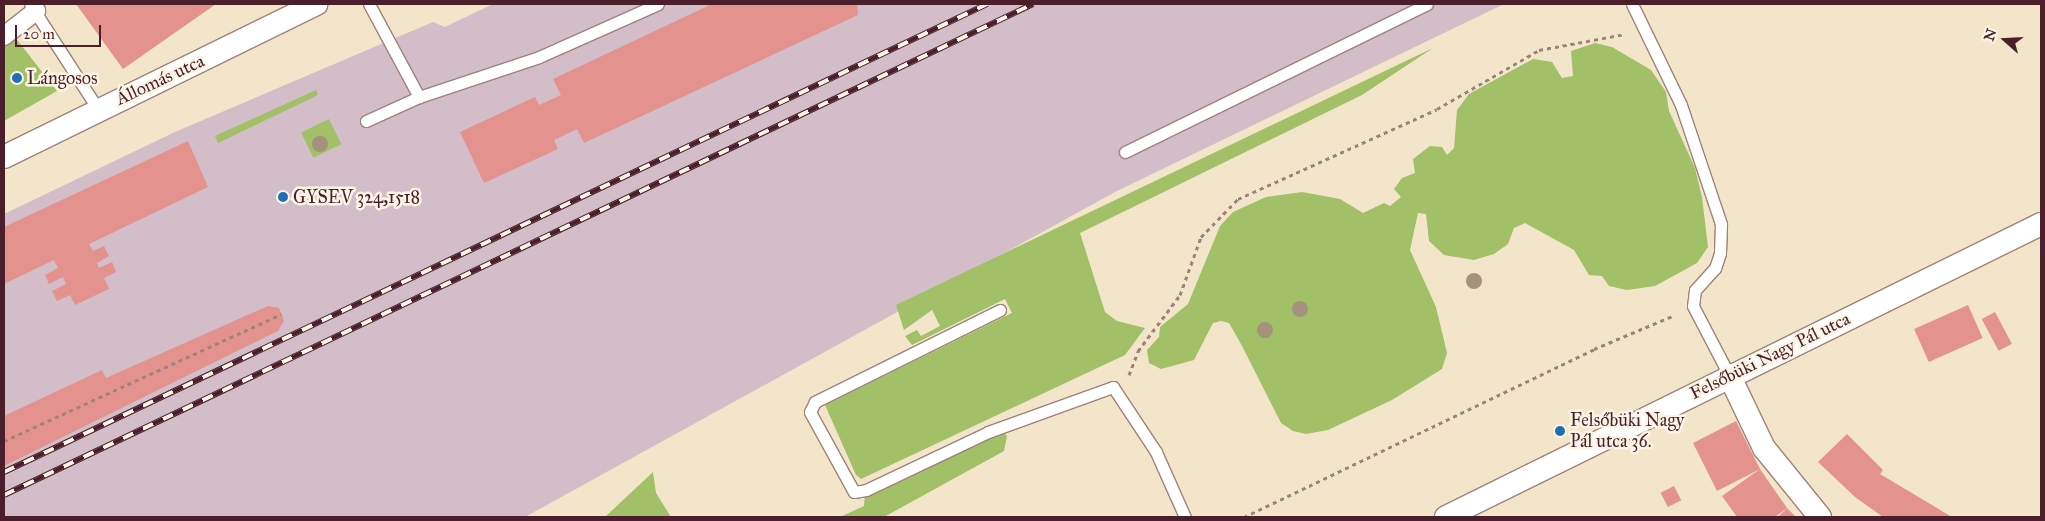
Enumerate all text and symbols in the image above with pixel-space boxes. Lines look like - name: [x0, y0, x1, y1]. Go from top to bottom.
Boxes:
- scale bar: [18, 15, 104, 47]
- north arrow: [1980, 15, 2030, 65]
- text: 20 m: [23, 25, 55, 43]
- text: N: [1980, 27, 2000, 43]
- street label: Állomás utca: [112, 50, 208, 110]
- place label: Lángosos: [27, 67, 98, 89]
- marker: Lángosos: [11, 72, 23, 84]
- place label: GYSEV 324,1518: [293, 186, 420, 208]
- marker: GYSEV 324,1518: [277, 191, 289, 203]
- street label: Felsőbüki Nagy Pál utca: [1686, 308, 1854, 404]
- place label: Felsőbüki Nagy Pál utca 36.: [1570, 410, 1684, 452]
- marker: Felsőbüki Nagy Pál utca 36.: [1554, 425, 1566, 437]

